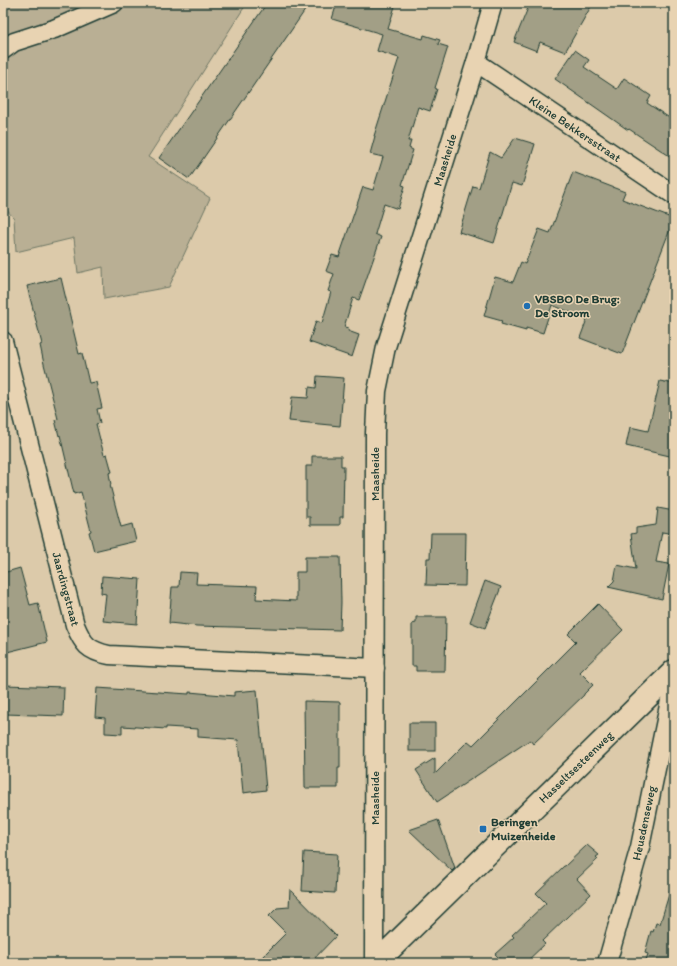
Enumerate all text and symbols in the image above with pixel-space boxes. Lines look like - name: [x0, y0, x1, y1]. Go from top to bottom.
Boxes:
- street label: Kleine Bekkersstraat: [526, 93, 624, 165]
- street label: Maasheide: [430, 132, 460, 188]
- place label: VBSBO De Brug: De Stroom: [535, 292, 620, 320]
- marker: VBSBO De Brug: De Stroom: [522, 301, 532, 311]
- street label: Maasheide: [368, 447, 382, 501]
- street label: Jaardingstraat: [49, 550, 83, 628]
- street label: Hasseltsesteenweg: [536, 727, 617, 806]
- street label: Maasheide: [368, 771, 382, 825]
- street label: Heusdenseweg: [629, 784, 659, 862]
- place label: Beringen Muizenheide: [491, 815, 556, 843]
- marker: Beringen Muizenheide: [478, 824, 488, 834]

